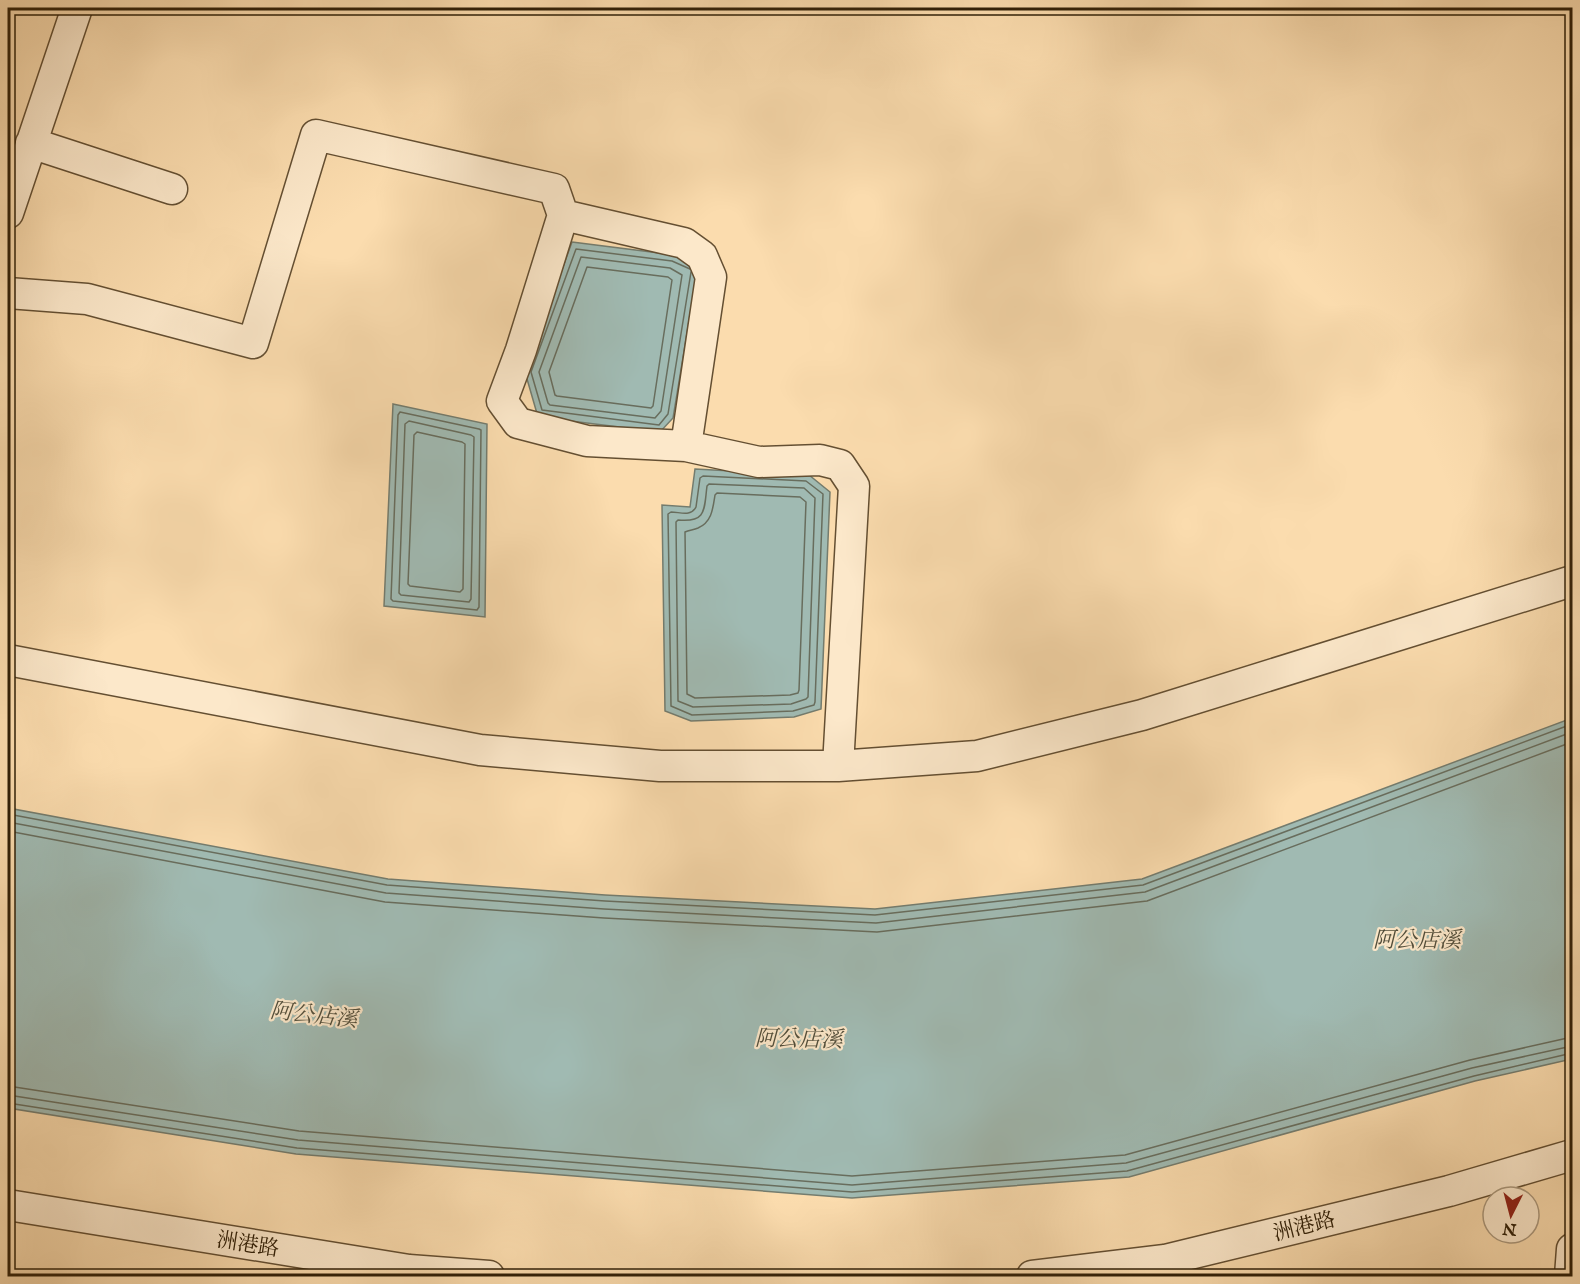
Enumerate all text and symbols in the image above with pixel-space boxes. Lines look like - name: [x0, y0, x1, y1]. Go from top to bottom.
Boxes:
- water label: 阿公店溪: [1373, 927, 1463, 955]
- water label: 阿公店溪: [269, 997, 361, 1035]
- water label: 阿公店溪: [755, 1025, 845, 1055]
- north arrow: [1481, 1185, 1541, 1245]
- street label: 洲港路: [1271, 1207, 1338, 1248]
- text: N: [1502, 1217, 1519, 1239]
- street label: 洲港路: [215, 1227, 281, 1264]

